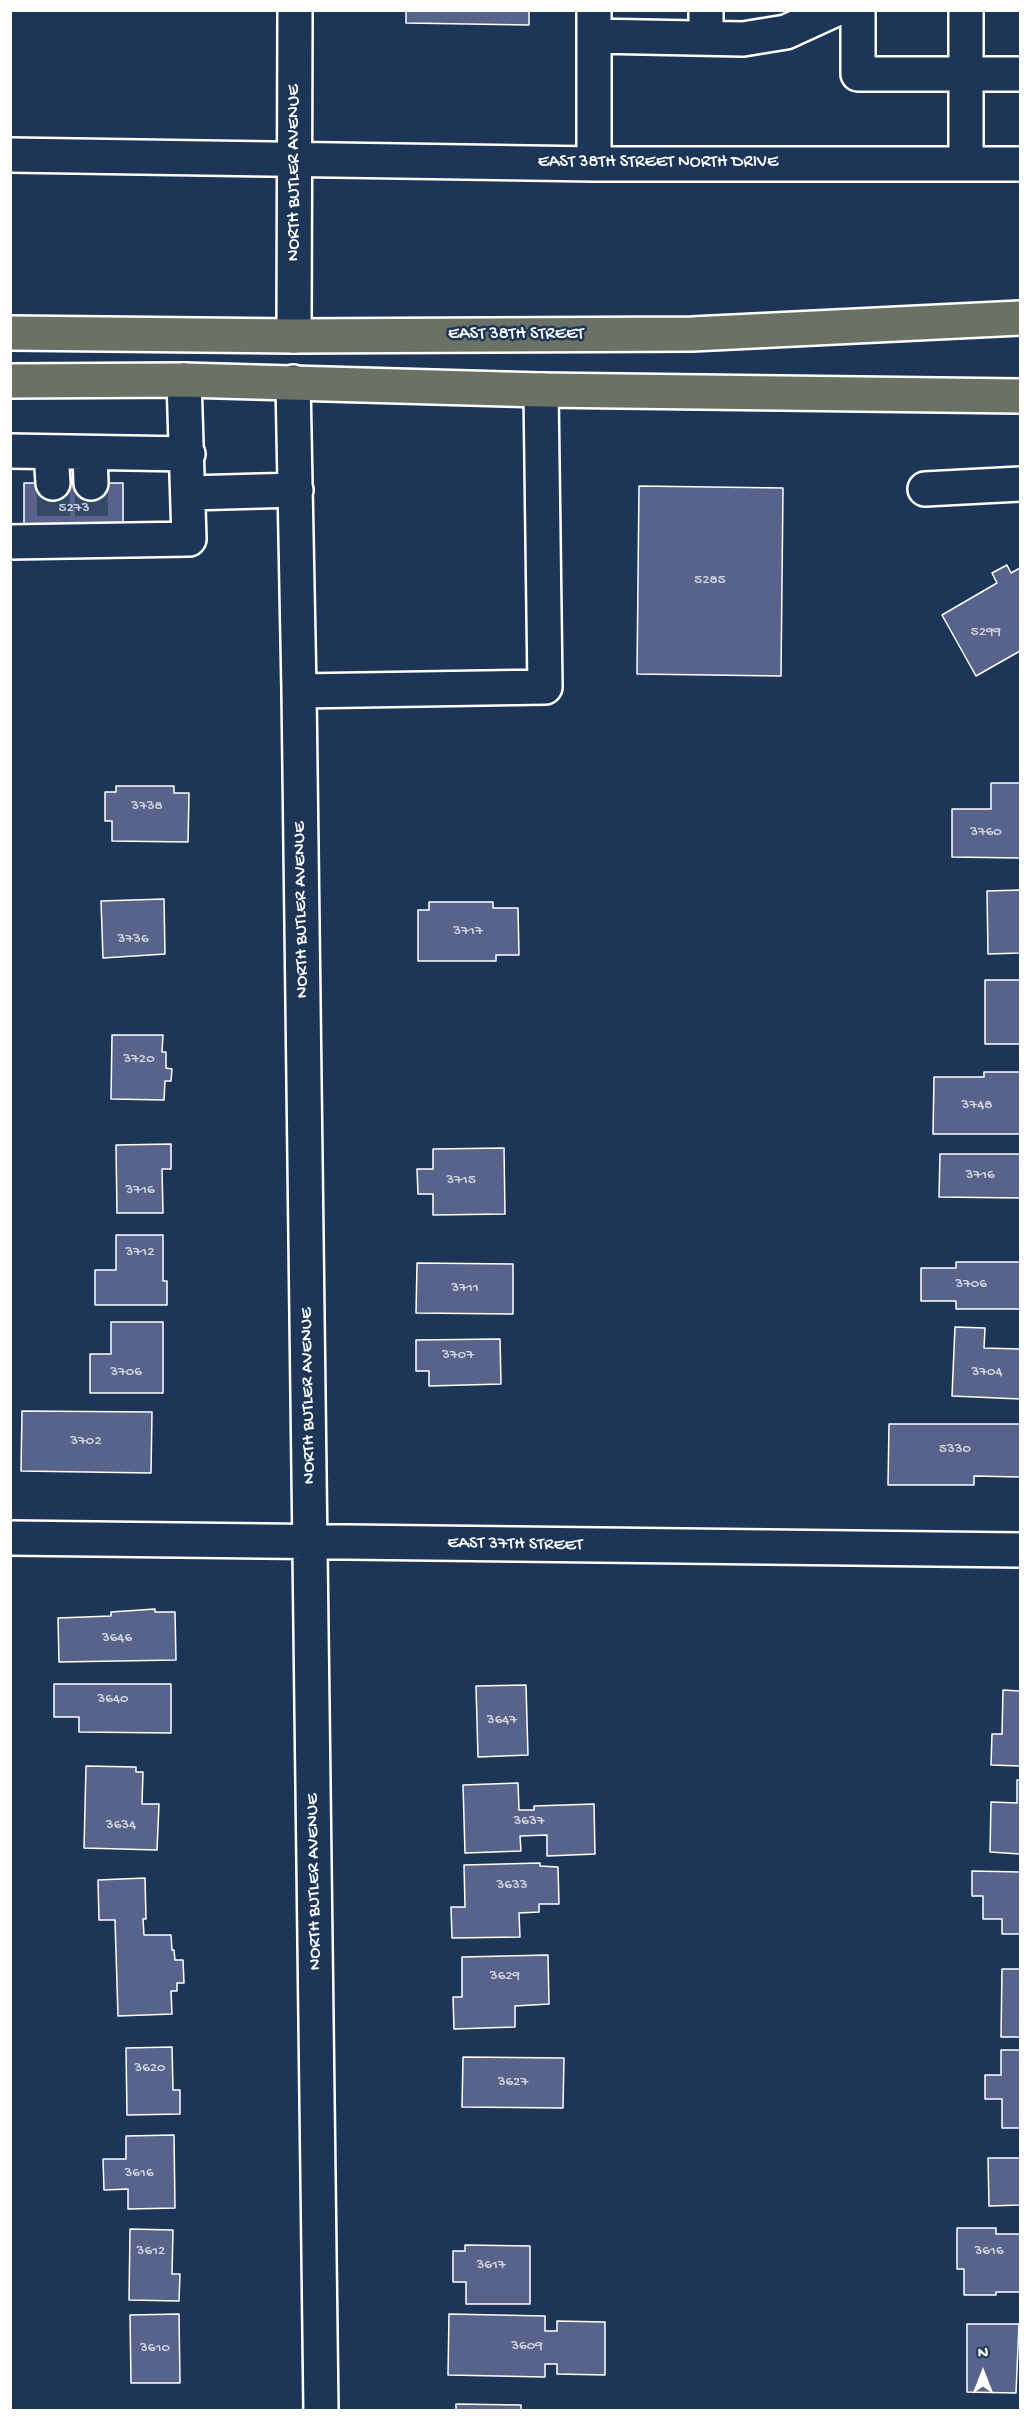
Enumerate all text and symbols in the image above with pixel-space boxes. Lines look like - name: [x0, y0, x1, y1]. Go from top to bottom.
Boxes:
- street label: NORTH BUTLER AVENUE: [284, 85, 306, 261]
- street label: EAST 38TH STREET NORTH DRIVE: [538, 152, 778, 174]
- street label: EAST 38TH STREET: [448, 324, 584, 346]
- house number: 5273: [59, 500, 89, 518]
- house number: 5285: [694, 572, 726, 590]
- house number: 5299: [971, 624, 1001, 642]
- house number: 3738: [131, 798, 163, 816]
- street label: NORTH BUTLER AVENUE: [290, 821, 314, 999]
- house number: 3760: [970, 824, 1002, 842]
- house number: 3717: [453, 923, 483, 941]
- house number: 3736: [118, 931, 148, 949]
- house number: 3720: [123, 1051, 155, 1069]
- house number: 3748: [962, 1097, 992, 1115]
- house number: 3716: [965, 1167, 995, 1185]
- house number: 3715: [446, 1172, 476, 1190]
- house number: 3716: [125, 1182, 155, 1200]
- house number: 3712: [126, 1244, 154, 1262]
- house number: 3706: [955, 1276, 987, 1294]
- house number: 3711: [451, 1280, 479, 1298]
- street label: NORTH BUTLER AVENUE: [297, 1307, 321, 1485]
- house number: 3707: [442, 1347, 474, 1365]
- house number: 3706: [110, 1364, 142, 1382]
- house number: 3704: [971, 1364, 1003, 1382]
- house number: 3702: [70, 1433, 102, 1451]
- house number: 5330: [939, 1441, 971, 1459]
- street label: EAST 37TH STREET: [447, 1533, 583, 1557]
- house number: 3646: [102, 1630, 132, 1648]
- house number: 3640: [97, 1691, 129, 1709]
- house number: 3647: [487, 1712, 517, 1730]
- street label: NORTH BUTLER AVENUE: [303, 1793, 327, 1971]
- house number: 3637: [514, 1813, 544, 1831]
- house number: 3634: [106, 1817, 136, 1835]
- house number: 3633: [497, 1877, 527, 1895]
- house number: 3629: [490, 1968, 520, 1986]
- house number: 3620: [134, 2060, 166, 2078]
- house number: 3627: [498, 2074, 528, 2092]
- house number: 3616: [124, 2165, 154, 2183]
- house number: 3612: [137, 2243, 165, 2261]
- house number: 3616: [974, 2243, 1004, 2261]
- house number: 3617: [476, 2257, 506, 2275]
- house number: 3609: [511, 2338, 543, 2356]
- house number: 3610: [140, 2340, 170, 2358]
- north arrow: [953, 2343, 1013, 2403]
- text: N: [978, 2345, 988, 2364]

